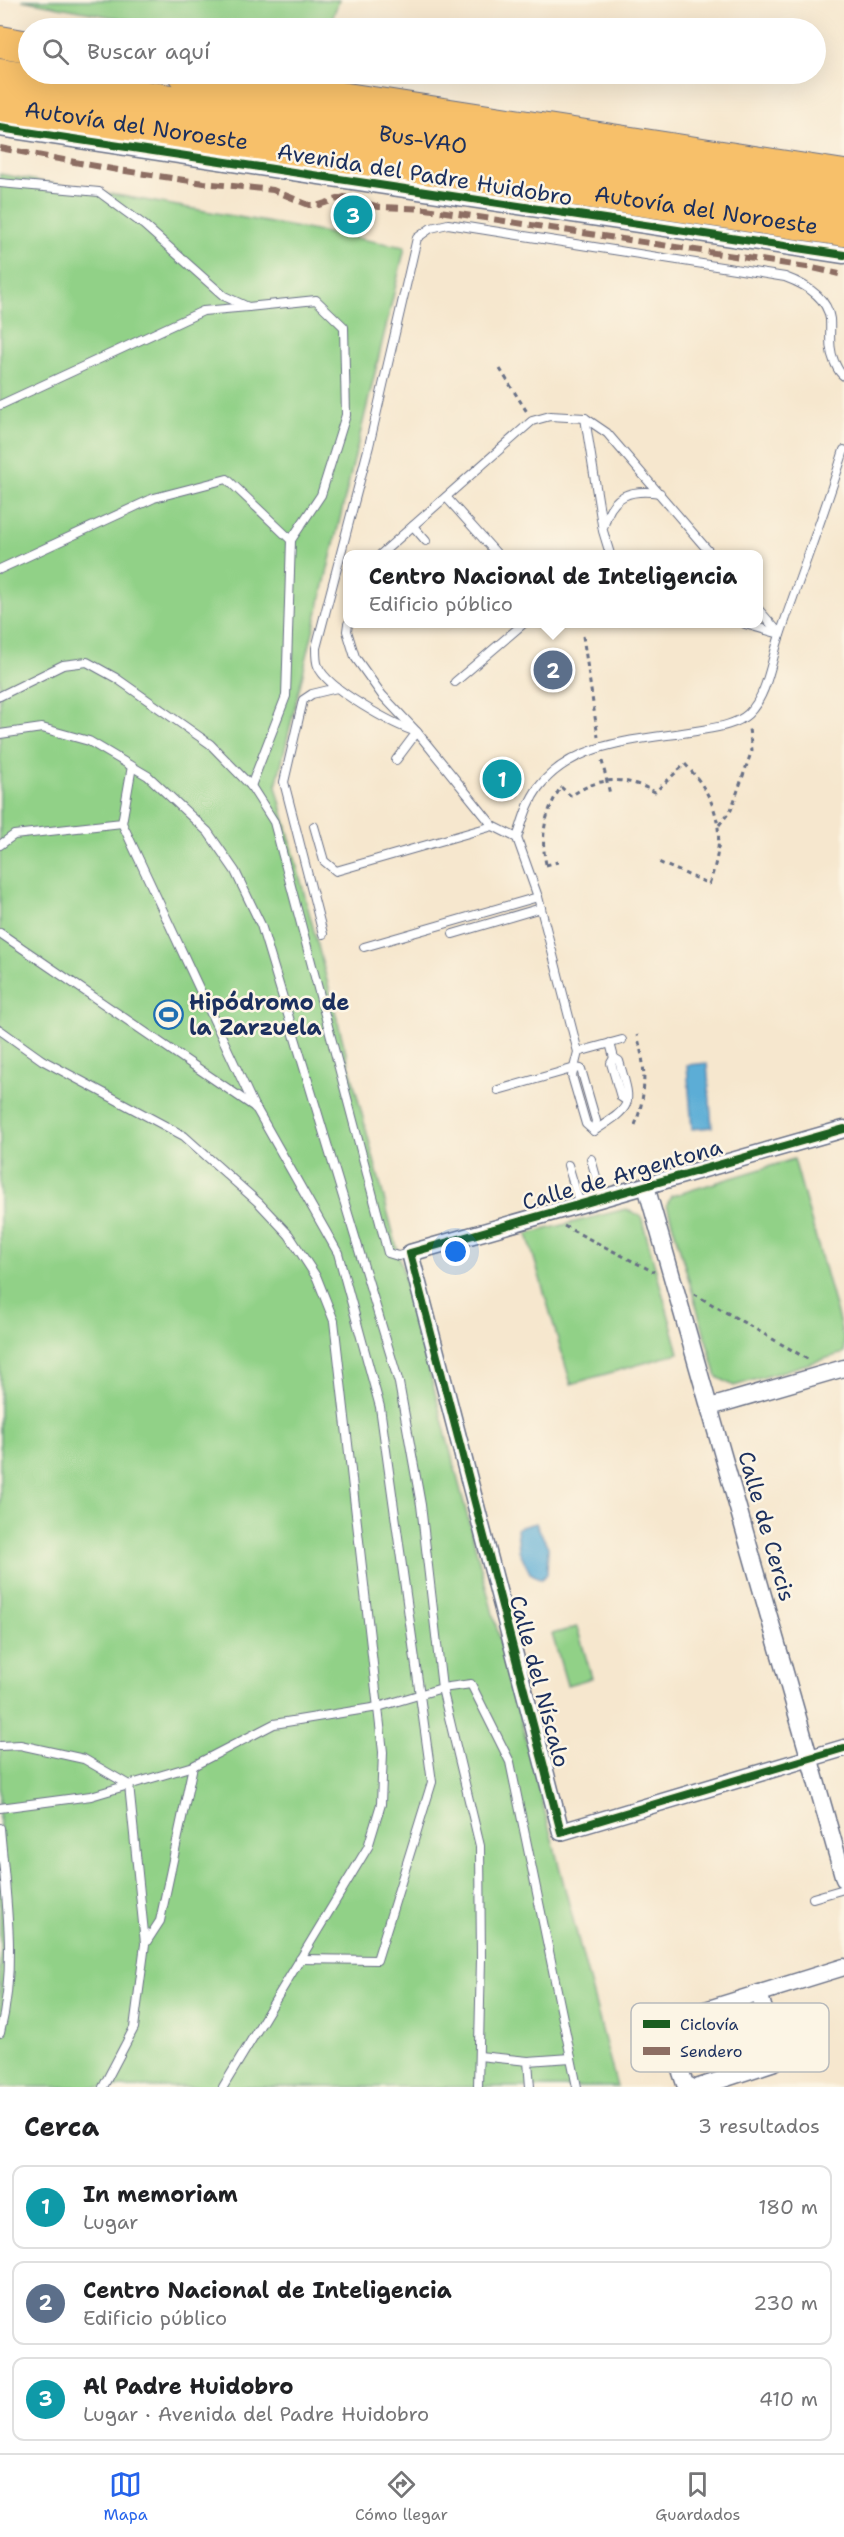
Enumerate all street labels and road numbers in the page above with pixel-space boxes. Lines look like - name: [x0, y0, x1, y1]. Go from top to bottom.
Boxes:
- street label: Autovía del Noroeste: [23, 95, 250, 157]
- street label: Bus-VAO: [377, 119, 469, 161]
- street label: Avenida del Padre Huidobro: [275, 137, 575, 212]
- street label: Autovía del Noroeste: [592, 179, 820, 241]
- street label: Calle de Argentona: [519, 1132, 726, 1217]
- street label: Calle de Cercis: [731, 1448, 802, 1605]
- street label: Calle del Níscalo: [503, 1592, 576, 1770]

